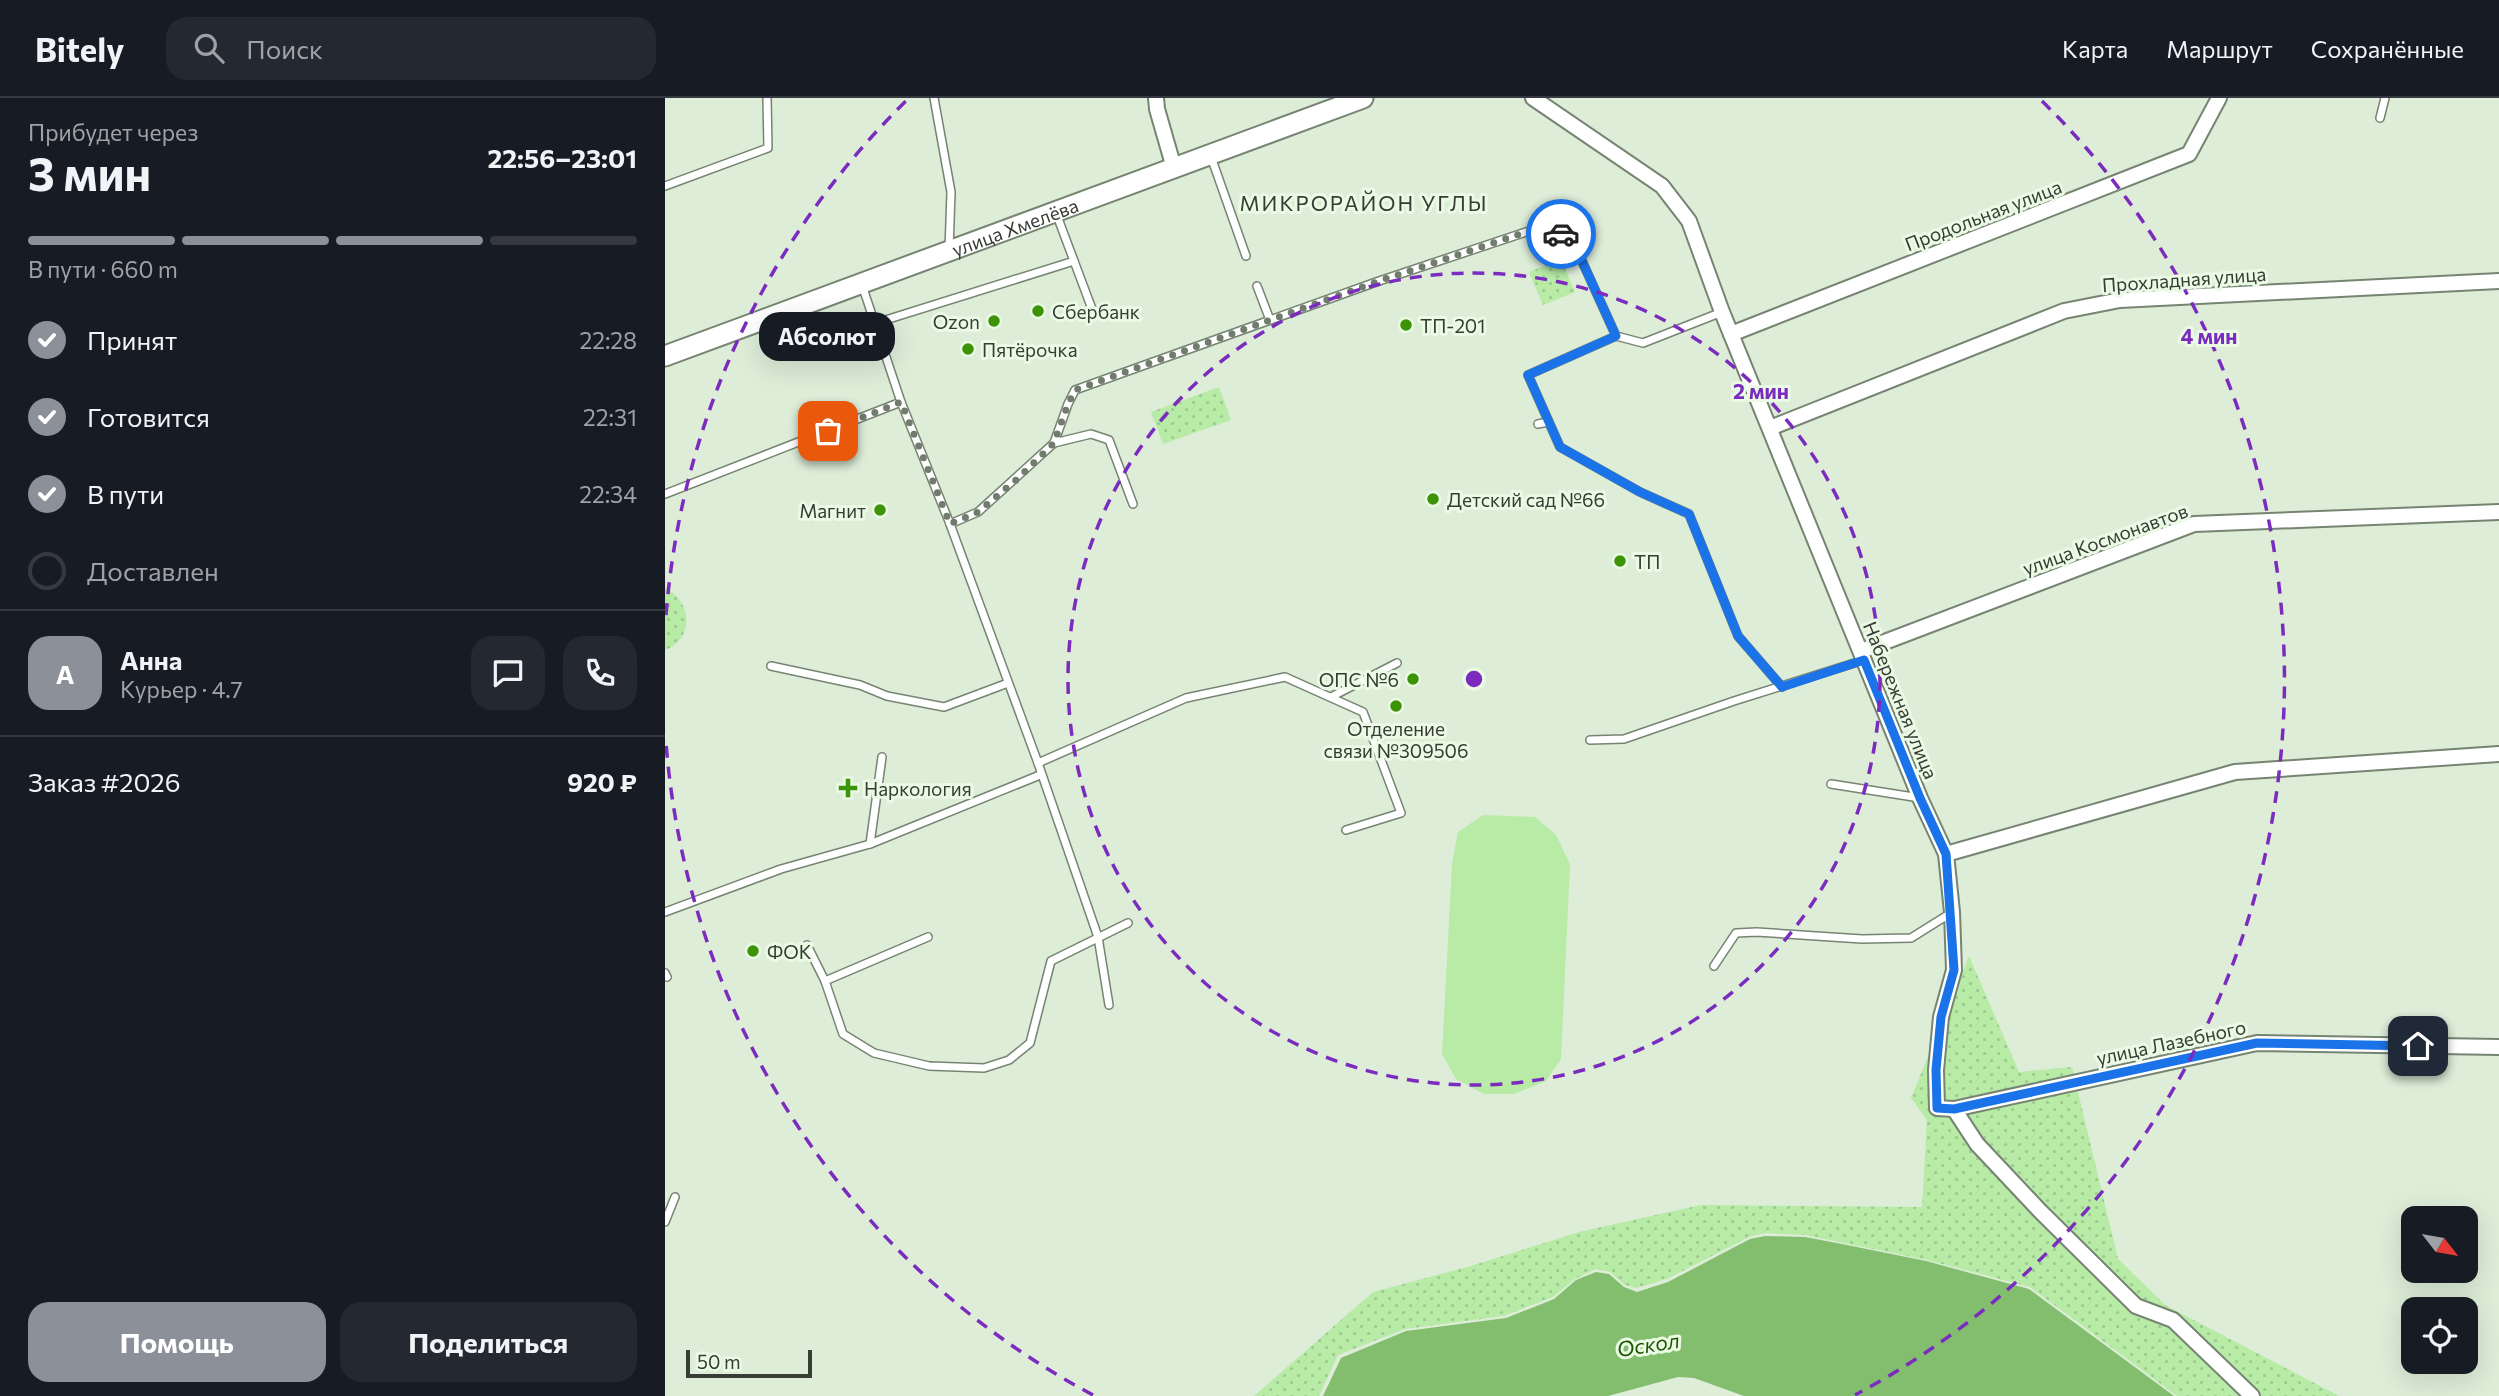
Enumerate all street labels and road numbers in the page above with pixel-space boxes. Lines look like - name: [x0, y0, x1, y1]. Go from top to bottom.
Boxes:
- street label: Продольная улица: [1901, 175, 2065, 255]
- street label: улица Хмелёва: [948, 193, 1081, 261]
- street label: Прохладная улица: [2101, 262, 2267, 296]
- street label: улица Космонавтов: [2019, 498, 2191, 580]
- street label: Набережная улица: [1859, 618, 1943, 782]
- street label: улица Лазебного: [2094, 1015, 2248, 1069]

